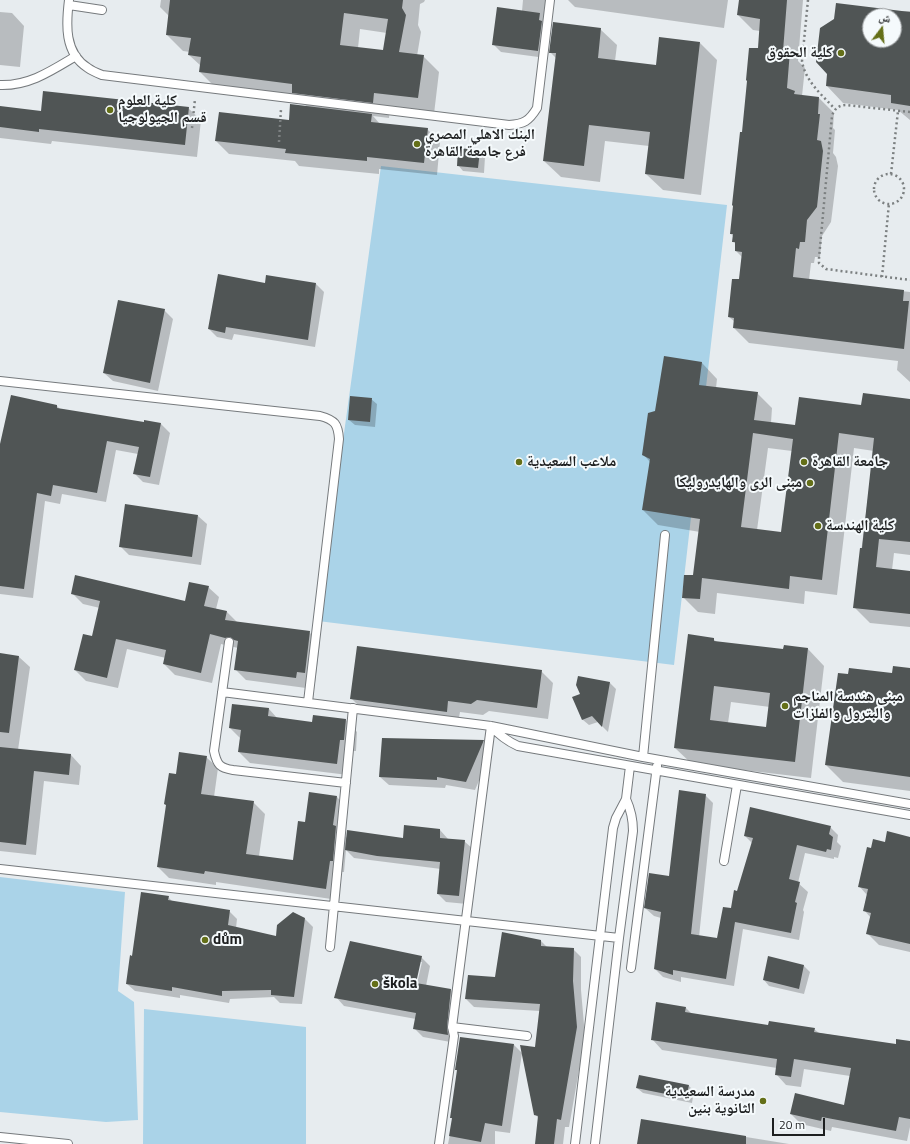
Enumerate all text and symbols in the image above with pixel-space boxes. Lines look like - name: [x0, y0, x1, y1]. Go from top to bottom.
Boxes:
- north arrow: [862, 8, 902, 48]
- text: ش: [877, 8, 893, 27]
- place label: كلية الحقوق: [766, 44, 833, 62]
- marker: كلية الحقوق: [836, 48, 846, 58]
- place label: كلية العلوم قسم الجيولوجيا: [118, 92, 207, 127]
- marker: كلية العلوم قسم الجيولوجيا: [105, 105, 115, 115]
- place label: البنك الاهلي المصري فرع جامعة القاهرة: [425, 126, 535, 161]
- marker: البنك الاهلي المصري فرع جامعة القاهرة: [412, 139, 422, 149]
- place label: ملاعب السعيدية: [527, 453, 616, 471]
- place label: جامعة القاهرة: [812, 453, 888, 471]
- marker: ملاعب السعيدية: [514, 457, 524, 467]
- marker: جامعة القاهرة: [799, 457, 809, 467]
- place label: مبنى الرى والهايدروليكا: [675, 474, 802, 492]
- marker: مبنى الرى والهايدروليكا: [805, 478, 815, 488]
- place label: كلية الهندسة: [826, 517, 895, 535]
- marker: كلية الهندسة: [813, 521, 823, 531]
- place label: مبنى هندسة المناجم والبترول والفلزات: [793, 688, 903, 723]
- marker: مبنى هندسة المناجم والبترول والفلزات: [780, 701, 790, 711]
- place label: dům: [213, 931, 242, 949]
- marker: dům: [200, 935, 210, 945]
- place label: škola: [383, 975, 417, 993]
- marker: škola: [370, 979, 380, 989]
- place label: مدرسة السعيدية الثانوية بنين: [665, 1083, 755, 1118]
- marker: مدرسة السعيدية الثانوية بنين: [758, 1096, 768, 1106]
- scale bar: [774, 1110, 827, 1136]
- text: 20 m: [779, 1115, 805, 1134]

